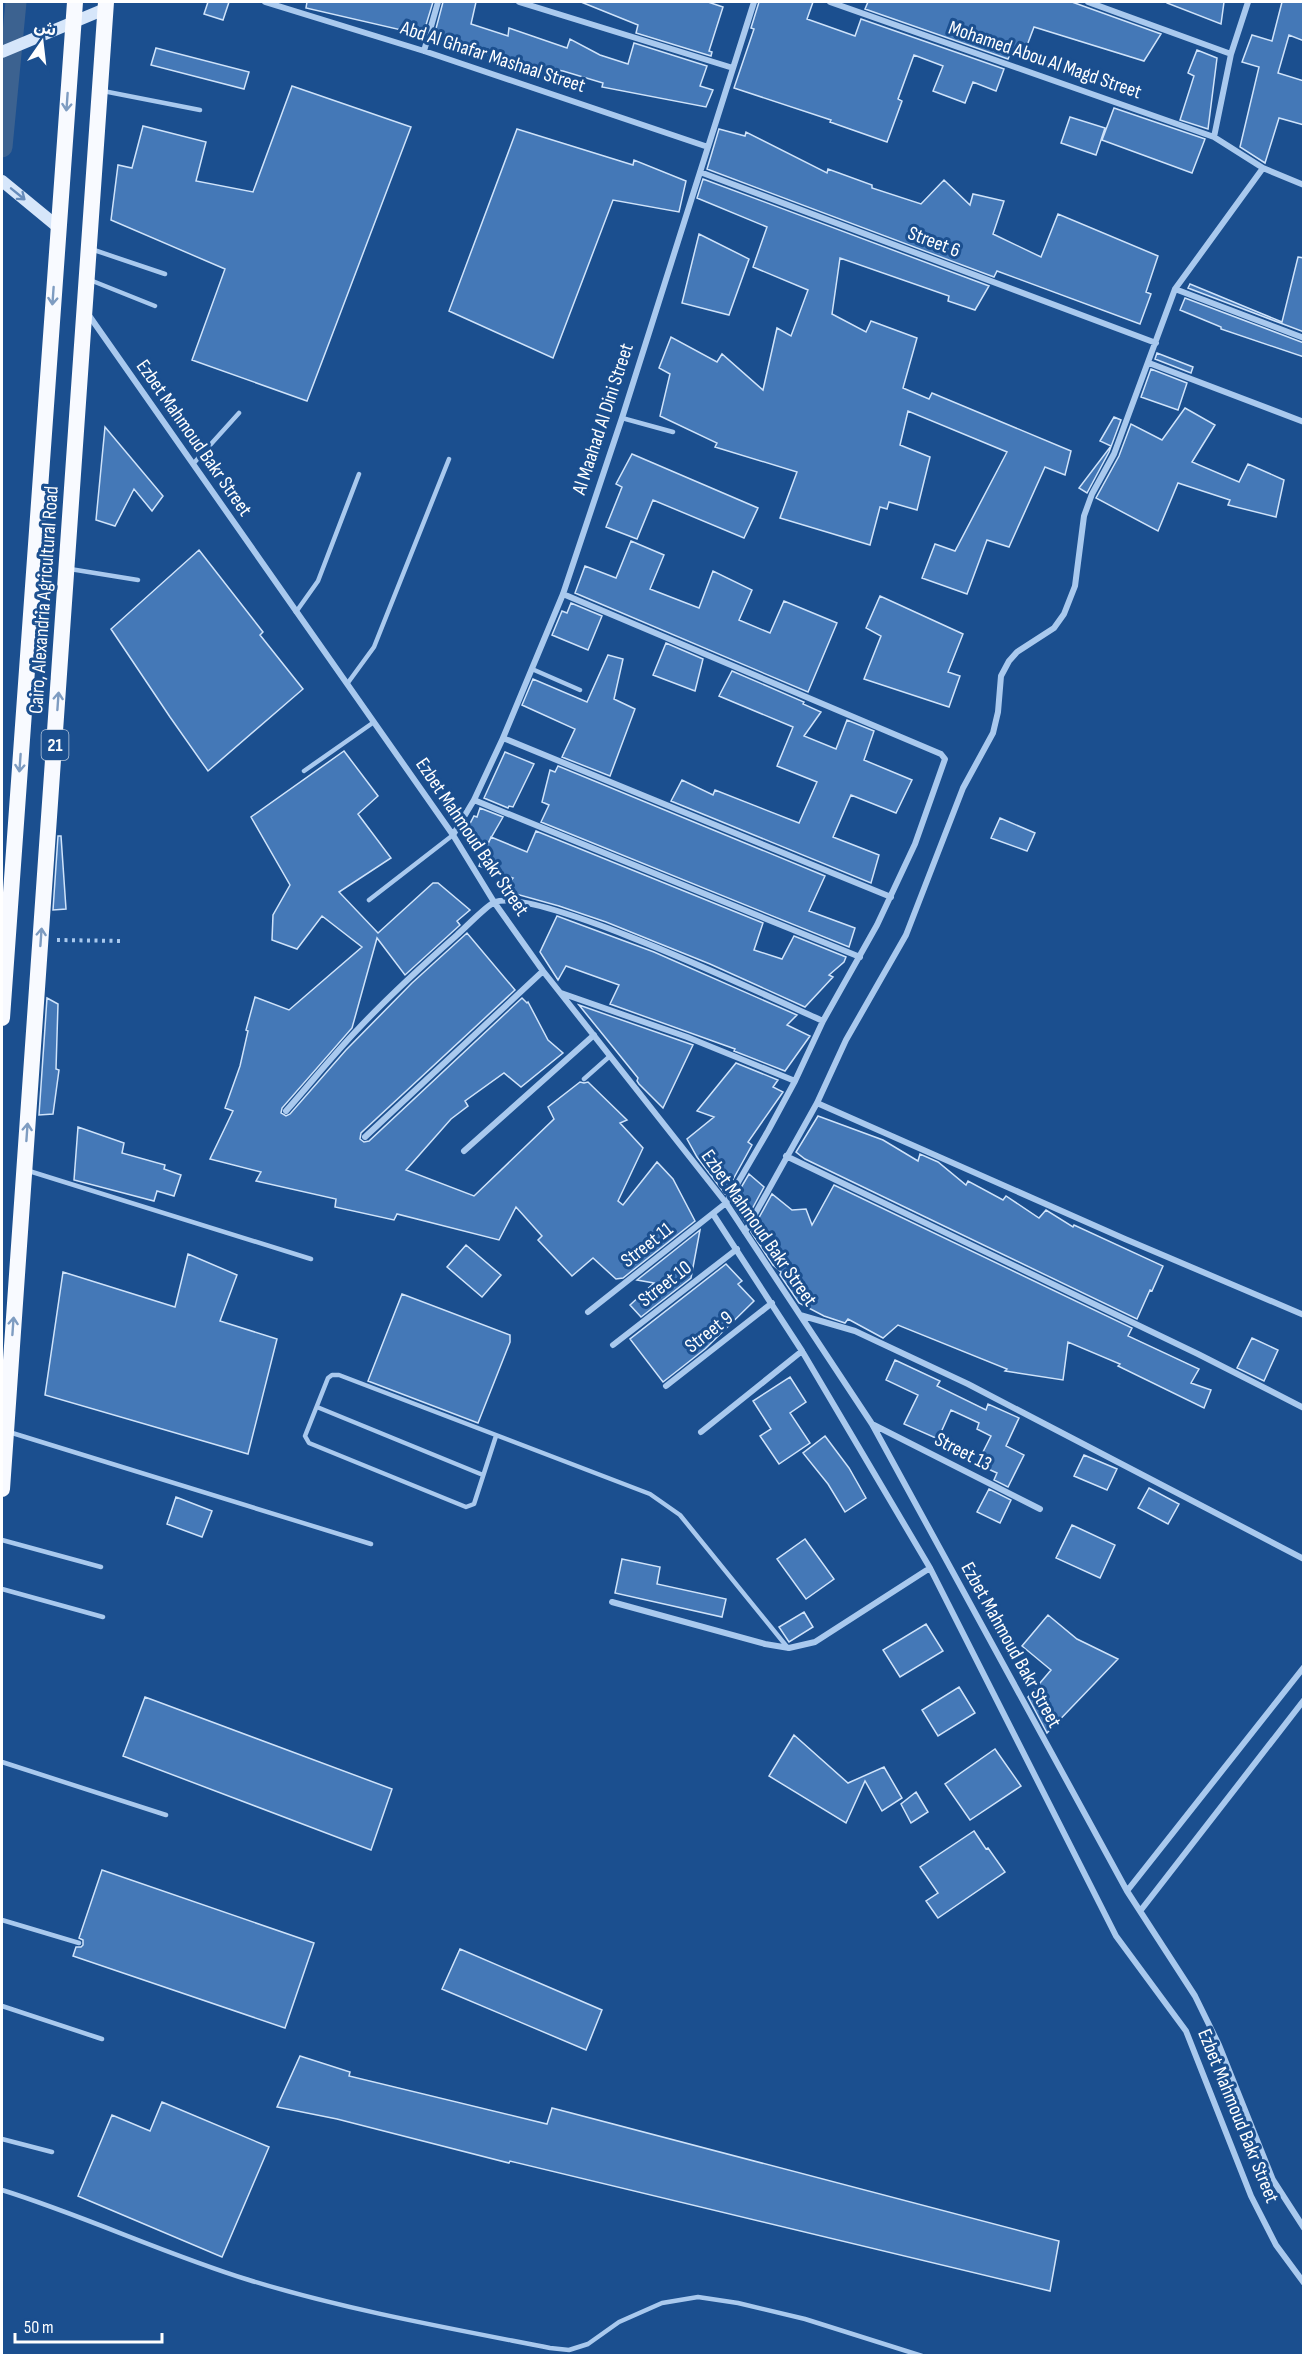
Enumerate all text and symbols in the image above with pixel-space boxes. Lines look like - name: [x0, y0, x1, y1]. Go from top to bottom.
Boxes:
- north arrow: [12, 12, 72, 72]
- street label: Abd Al Ghafar Mashaal Street: [397, 16, 588, 98]
- street label: Mohamed Abou Al Magd Street: [945, 16, 1145, 104]
- text: ش: [32, 17, 58, 41]
- one-way arrow: [62, 91, 73, 111]
- one-way arrow: [10, 188, 26, 201]
- street label: Street 6: [904, 221, 964, 263]
- one-way arrow: [47, 286, 58, 306]
- street label: Al Maahad Al Dini Street: [567, 340, 639, 499]
- street label: Ezbet Mahmoud Bakr Street: [131, 355, 257, 521]
- street label: Cairo, Alexandria Agricultural Road: [24, 485, 64, 715]
- one-way arrow: [52, 691, 63, 711]
- road number: 21: [42, 730, 68, 760]
- one-way arrow: [14, 753, 25, 773]
- street label: Ezbet Mahmoud Bakr Street: [410, 753, 534, 921]
- one-way arrow: [36, 928, 47, 948]
- one-way arrow: [21, 1122, 32, 1142]
- street label: Ezbet Mahmoud Bakr Street: [696, 1145, 822, 1311]
- street label: Street 11: [616, 1217, 678, 1273]
- street label: Street 10: [633, 1256, 697, 1312]
- street label: Street 9: [680, 1306, 738, 1358]
- one-way arrow: [8, 1317, 19, 1337]
- street label: Street 13: [930, 1428, 996, 1476]
- street label: Ezbet Mahmoud Bakr Street: [956, 1558, 1066, 1732]
- street label: Ezbet Mahmoud Bakr Street: [1192, 2025, 1284, 2207]
- scale bar: [15, 2306, 162, 2344]
- text: 50 m: [24, 2317, 54, 2338]

